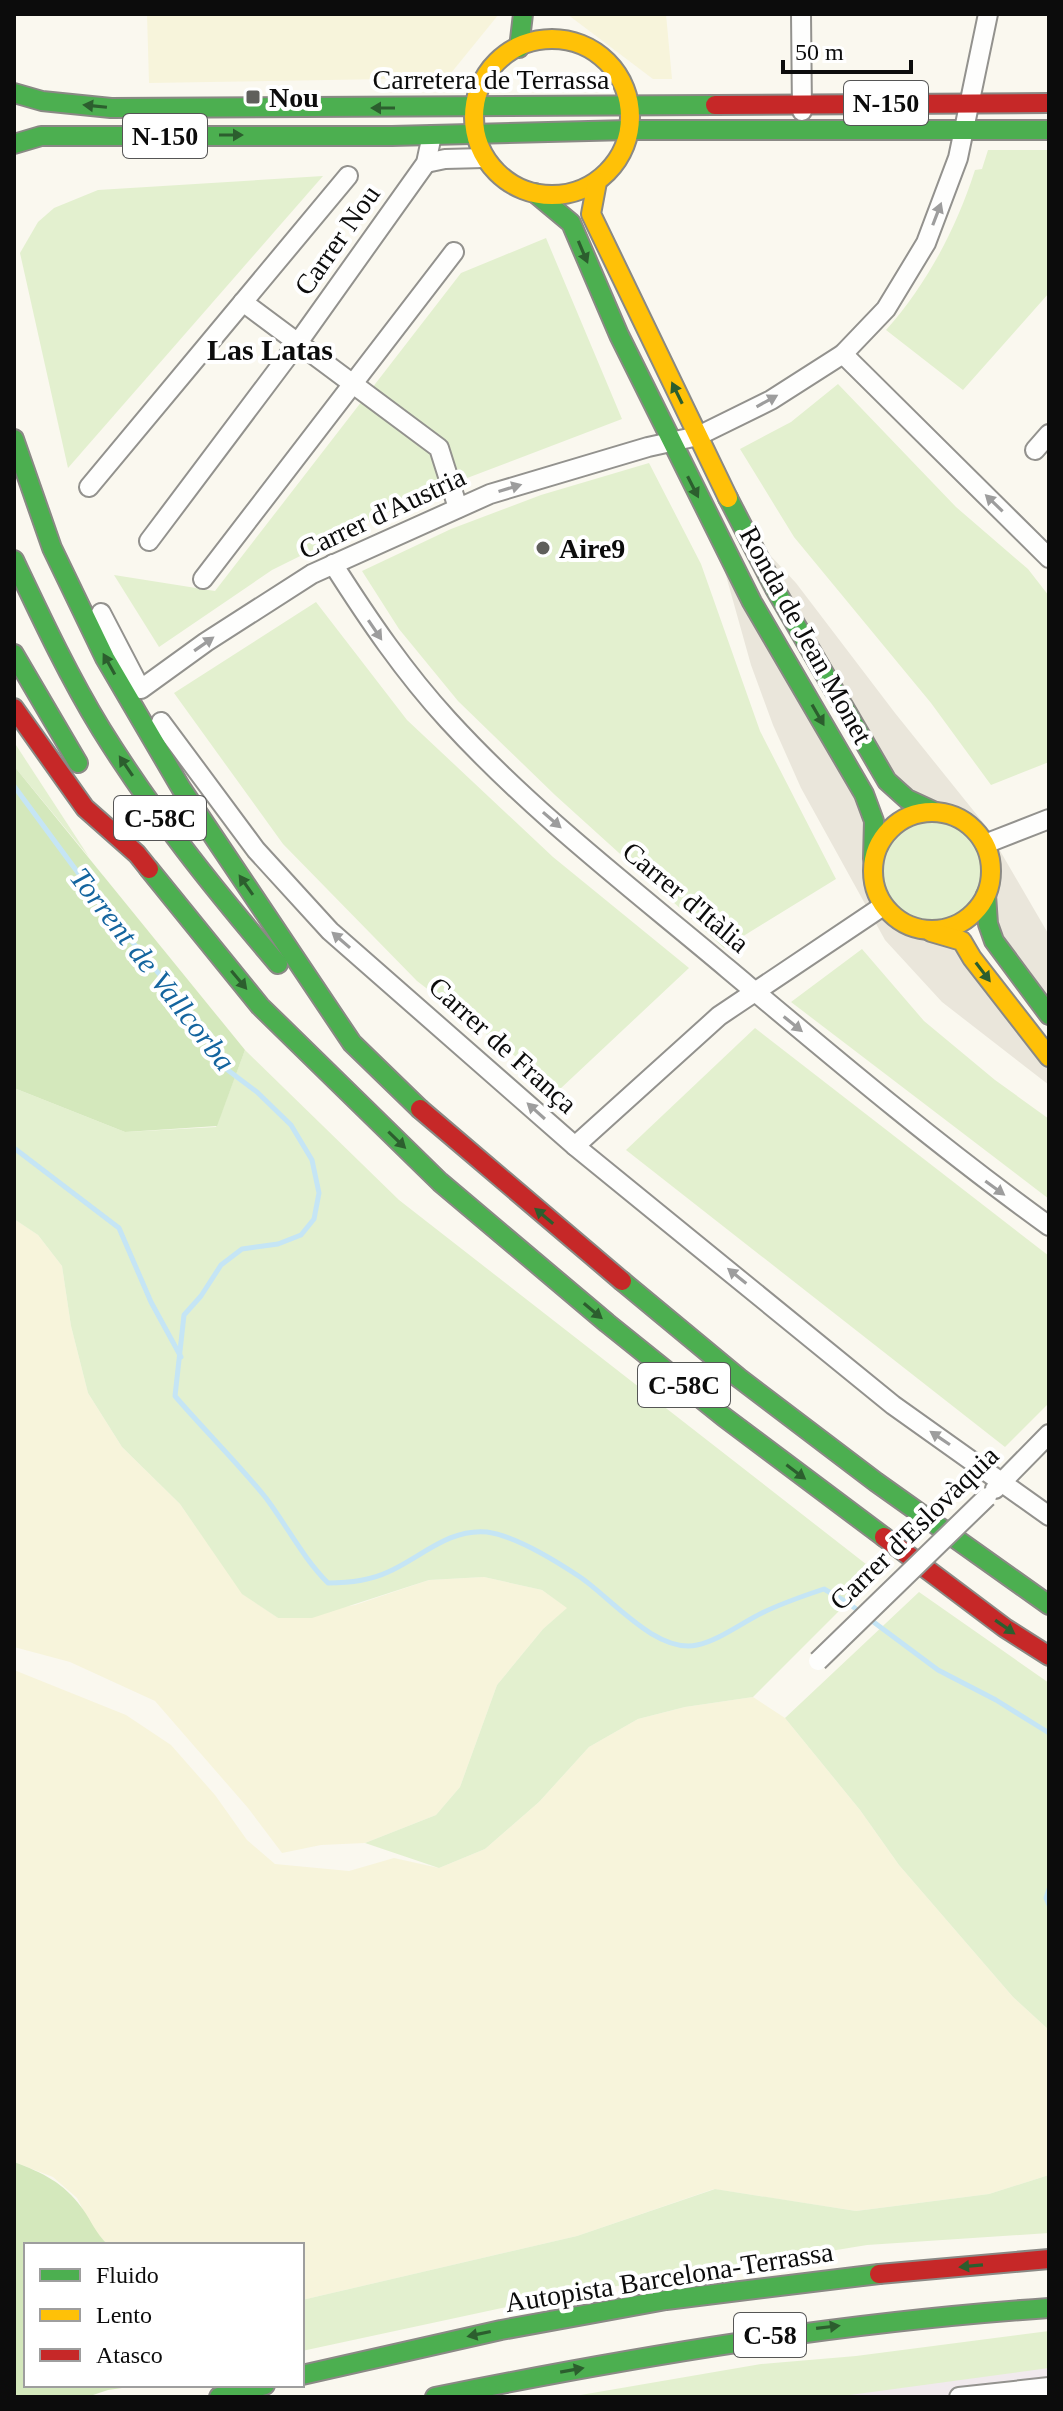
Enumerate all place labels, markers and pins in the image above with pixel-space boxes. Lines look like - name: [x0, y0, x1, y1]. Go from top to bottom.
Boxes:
- place label: Nou: [269, 82, 319, 113]
- marker: Nou: [244, 88, 262, 106]
- place label: Aire9: [559, 533, 625, 564]
- marker: Aire9: [534, 539, 552, 557]

